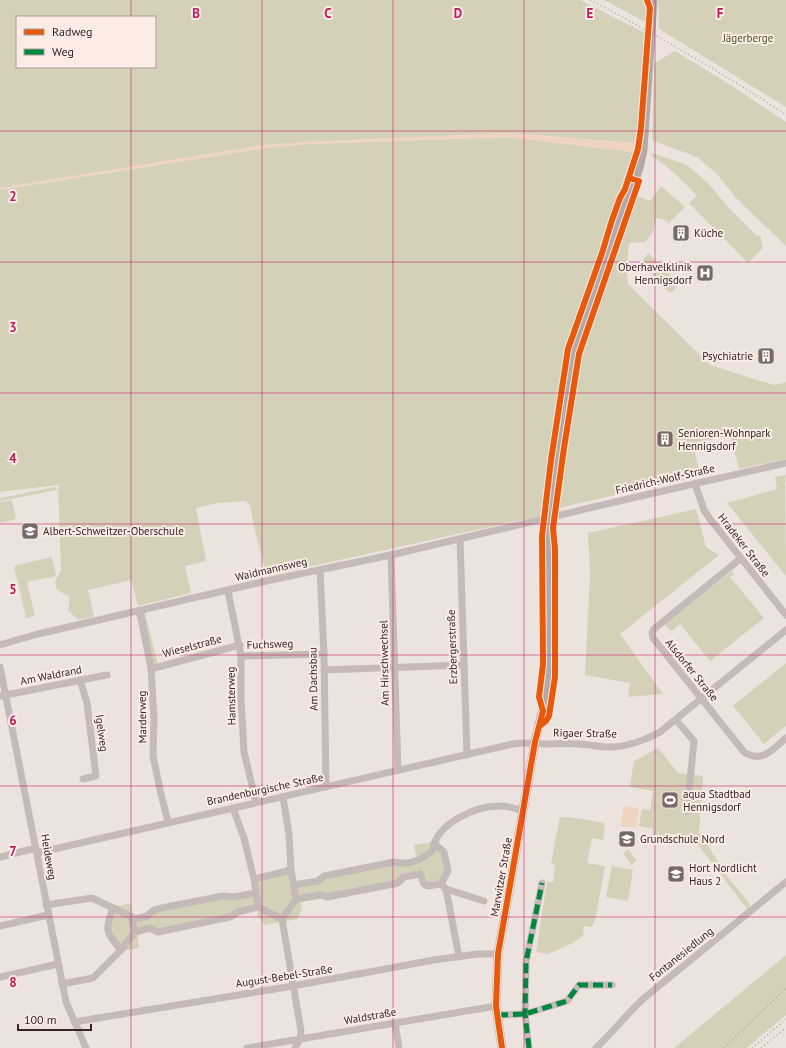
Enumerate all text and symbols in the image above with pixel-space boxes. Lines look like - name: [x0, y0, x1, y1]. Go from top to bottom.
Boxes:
- text: B: [192, 5, 200, 22]
- text: C: [324, 5, 332, 22]
- text: D: [454, 5, 462, 22]
- text: E: [587, 5, 594, 22]
- text: F: [717, 5, 724, 22]
- legend: [16, 16, 156, 68]
- text: Radweg: [52, 24, 93, 39]
- park label: Jägerberge: [722, 31, 774, 45]
- text: Weg: [52, 44, 74, 59]
- text: 2: [9, 188, 17, 205]
- building icon: Küche: [671, 223, 691, 243]
- place label: Küche: [694, 226, 724, 240]
- place label: Oberhavelklinik Hennigsdorf: [618, 260, 693, 287]
- hospital icon: Oberhavelklinik Hennigsdorf: [695, 263, 715, 283]
- text: 3: [9, 319, 17, 336]
- building icon: Psychiatrie: [756, 346, 776, 366]
- place label: Psychiatrie: [702, 349, 753, 363]
- place label: Senioren-Wohnpark Hennigsdorf: [678, 426, 771, 453]
- building icon: Senioren-Wohnpark Hennigsdorf: [655, 429, 675, 449]
- text: 4: [9, 450, 17, 467]
- street label: Friedrich-Wolf-Straße: [614, 461, 716, 497]
- street label: Hradeker Straße: [715, 511, 773, 580]
- school or university icon: Albert-Schweitzer-Oberschule: [20, 521, 40, 541]
- place label: Albert-Schweitzer-Oberschule: [43, 524, 184, 538]
- street label: Waidmannsweg: [234, 554, 308, 584]
- text: 5: [9, 581, 17, 598]
- street label: Erzbergerstraße: [444, 609, 460, 685]
- street label: Am Hirschwechsel: [376, 619, 392, 706]
- street label: Wieselstraße: [161, 631, 224, 661]
- street label: Fuchsweg: [246, 636, 294, 652]
- street label: Alsdorfer Straße: [663, 636, 722, 704]
- street label: Am Dachsbau: [305, 647, 321, 711]
- street label: Am Waldrand: [19, 662, 83, 688]
- street label: Hamsterweg: [223, 666, 239, 725]
- street label: Marderweg: [135, 691, 149, 743]
- text: 6: [9, 712, 17, 729]
- street label: Igelweg: [92, 714, 112, 753]
- street label: Rigaer Straße: [553, 725, 618, 741]
- street label: Brandenburgische Straße: [206, 770, 325, 808]
- place label: aqua Stadtbad Hennigsdorf: [683, 787, 751, 814]
- sports icon: aqua Stadtbad Hennigsdorf: [660, 790, 680, 810]
- school or university icon: Grundschule Nord: [617, 829, 637, 849]
- place label: Grundschule Nord: [640, 832, 725, 846]
- street label: Heideweg: [38, 833, 60, 881]
- street label: Marwitzer Straße: [487, 836, 515, 918]
- text: 7: [9, 843, 17, 860]
- place label: Hort Nordlicht Haus 2: [689, 861, 757, 888]
- school or university icon: Hort Nordlicht Haus 2: [666, 864, 686, 884]
- street label: Fontanesiedlung: [646, 924, 716, 984]
- street label: August-Bebel-Straße: [235, 961, 334, 991]
- text: 8: [9, 974, 17, 991]
- street label: Waldstraße: [343, 1004, 398, 1027]
- scale bar: [18, 1006, 91, 1032]
- text: 100 m: [24, 1012, 57, 1027]

